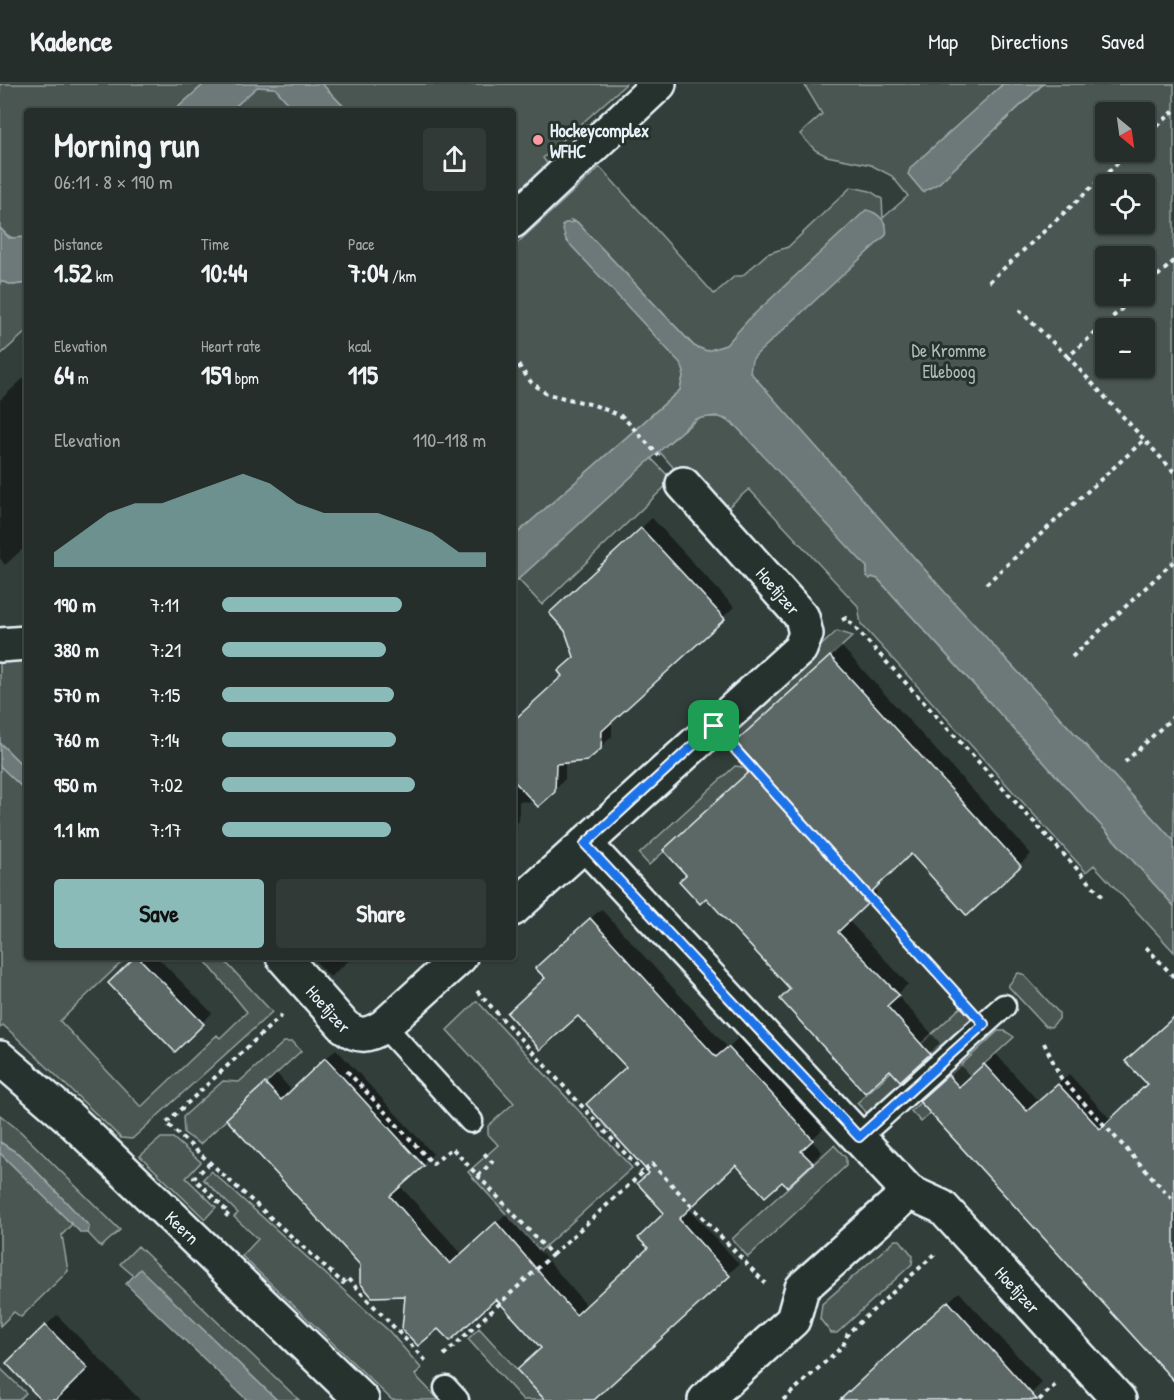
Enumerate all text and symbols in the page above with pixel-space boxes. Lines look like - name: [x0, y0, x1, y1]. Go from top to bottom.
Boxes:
- text: Kadence: [30, 22, 112, 60]
- text: Map: [928, 27, 958, 56]
- text: Directions: [991, 27, 1068, 56]
- text: Saved: [1101, 27, 1144, 56]
- north arrow: [1095, 102, 1155, 162]
- map controls: [1095, 102, 1155, 378]
- place label: Hockeycomplex WFHC: [550, 118, 649, 164]
- text: Morning run: [54, 123, 200, 167]
- button: share: [423, 128, 486, 191]
- marker: Hockeycomplex WFHC: [531, 133, 545, 147]
- text: 06:11 · 8 × 190 m: [54, 168, 173, 195]
- button: locate: [1095, 174, 1155, 234]
- text: Distance: [54, 233, 103, 255]
- text: Time: [201, 233, 229, 255]
- text: Pace: [348, 233, 375, 255]
- button: +: [1095, 246, 1155, 306]
- text: 1.52: [54, 255, 92, 290]
- text: 10:44: [201, 255, 248, 290]
- text: 7:04: [348, 255, 388, 290]
- text: km: [92, 265, 113, 287]
- text: /km: [388, 265, 416, 287]
- button: −: [1095, 318, 1155, 378]
- text: Elevation: [54, 335, 107, 357]
- text: Heart rate: [201, 335, 261, 357]
- text: kcal: [348, 335, 371, 357]
- park label: De Kromme Elleboog: [911, 338, 987, 384]
- text: 64: [54, 357, 74, 392]
- text: 159: [201, 357, 231, 392]
- text: 115: [348, 357, 378, 392]
- text: m: [74, 367, 89, 389]
- text: bpm: [231, 367, 259, 389]
- text: Elevation: [54, 426, 120, 453]
- text: 110–118 m: [413, 426, 486, 453]
- street label: Hoefijzer: [750, 562, 806, 620]
- text: 190 m: [54, 591, 96, 618]
- text: 7:11: [150, 591, 179, 618]
- text: 380 m: [54, 636, 99, 663]
- text: 7:21: [150, 636, 181, 663]
- text: 570 m: [54, 681, 100, 708]
- text: 7:15: [150, 681, 180, 708]
- pin: [688, 700, 739, 751]
- icon: arrive: [697, 709, 730, 742]
- text: 760 m: [54, 726, 99, 753]
- text: 7:14: [150, 726, 179, 753]
- text: 950 m: [54, 771, 97, 798]
- text: 7:02: [150, 771, 183, 798]
- text: 1.1 km: [54, 816, 99, 843]
- text: 7:17: [150, 816, 182, 843]
- button: Save: [54, 879, 264, 948]
- button: Share: [276, 879, 486, 948]
- street label: Hoefijzer: [301, 979, 356, 1039]
- street label: Keern: [160, 1205, 205, 1250]
- street label: Hoefijzer: [990, 1261, 1046, 1319]

